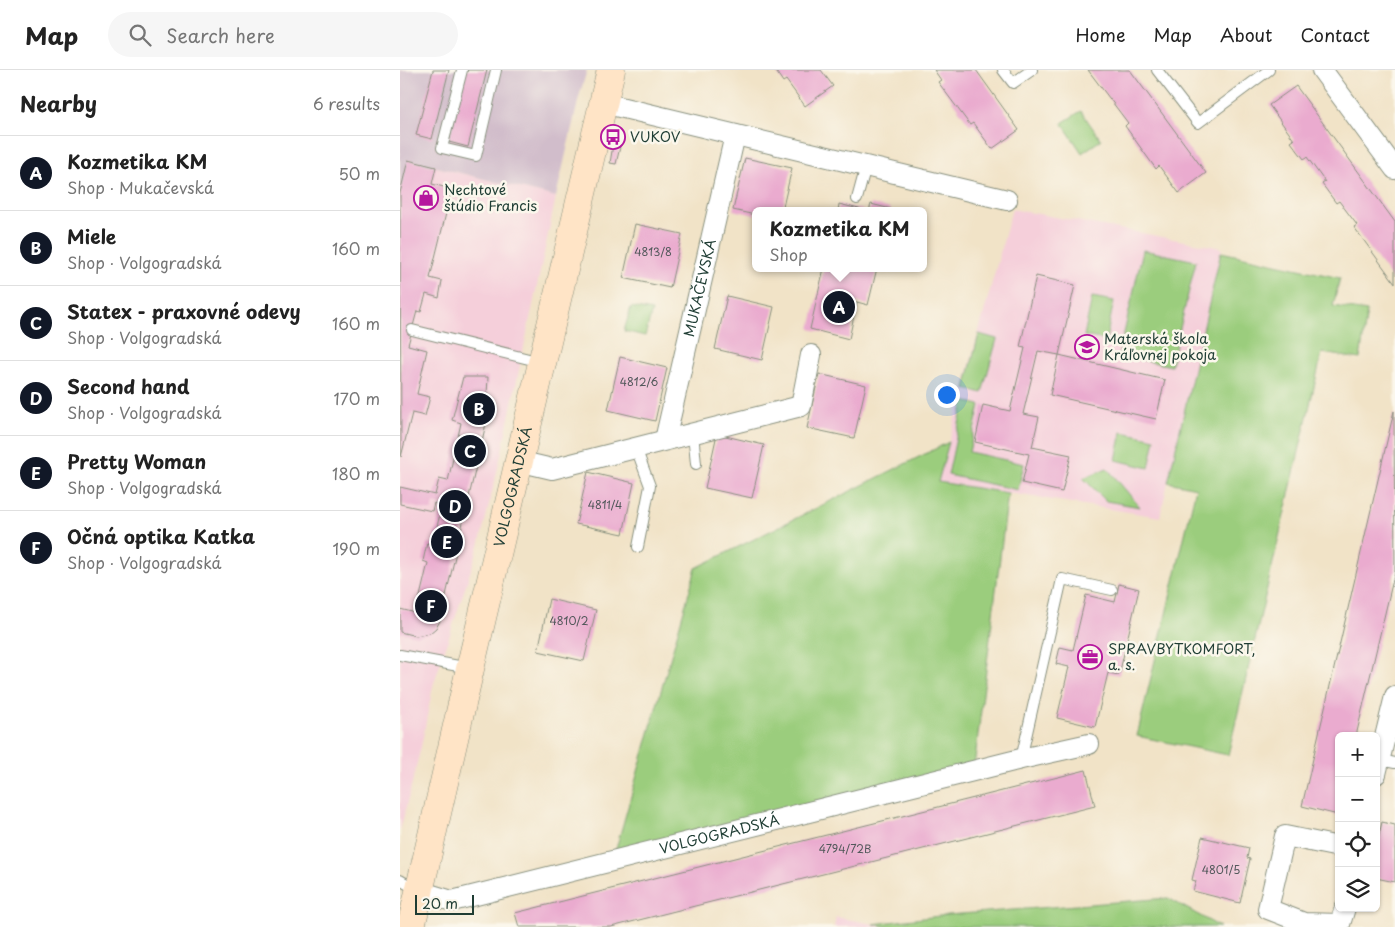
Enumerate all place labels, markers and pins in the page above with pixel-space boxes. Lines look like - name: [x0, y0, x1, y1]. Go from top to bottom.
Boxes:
- bus stop icon: VUKOV: [600, 124, 626, 150]
- place label: VUKOV: [630, 126, 681, 147]
- place label: Nechtové štúdio Francis: [444, 179, 537, 216]
- shop icon: Nechtové štúdio Francis: [413, 185, 439, 211]
- pin: A: [823, 288, 855, 326]
- place label: Materská škola Kráľovnej pokoja: [1104, 328, 1216, 365]
- school or university icon: Materská škola Kráľovnej pokoja: [1074, 334, 1100, 360]
- pin: B: [463, 390, 495, 428]
- pin: C: [454, 432, 486, 470]
- pin: D: [439, 487, 471, 525]
- pin: E: [431, 523, 463, 561]
- pin: F: [415, 587, 447, 625]
- place label: SPRAVBYTKOMFORT, a. s.: [1108, 638, 1256, 675]
- office icon: SPRAVBYTKOMFORT, a. s.: [1077, 644, 1103, 670]

